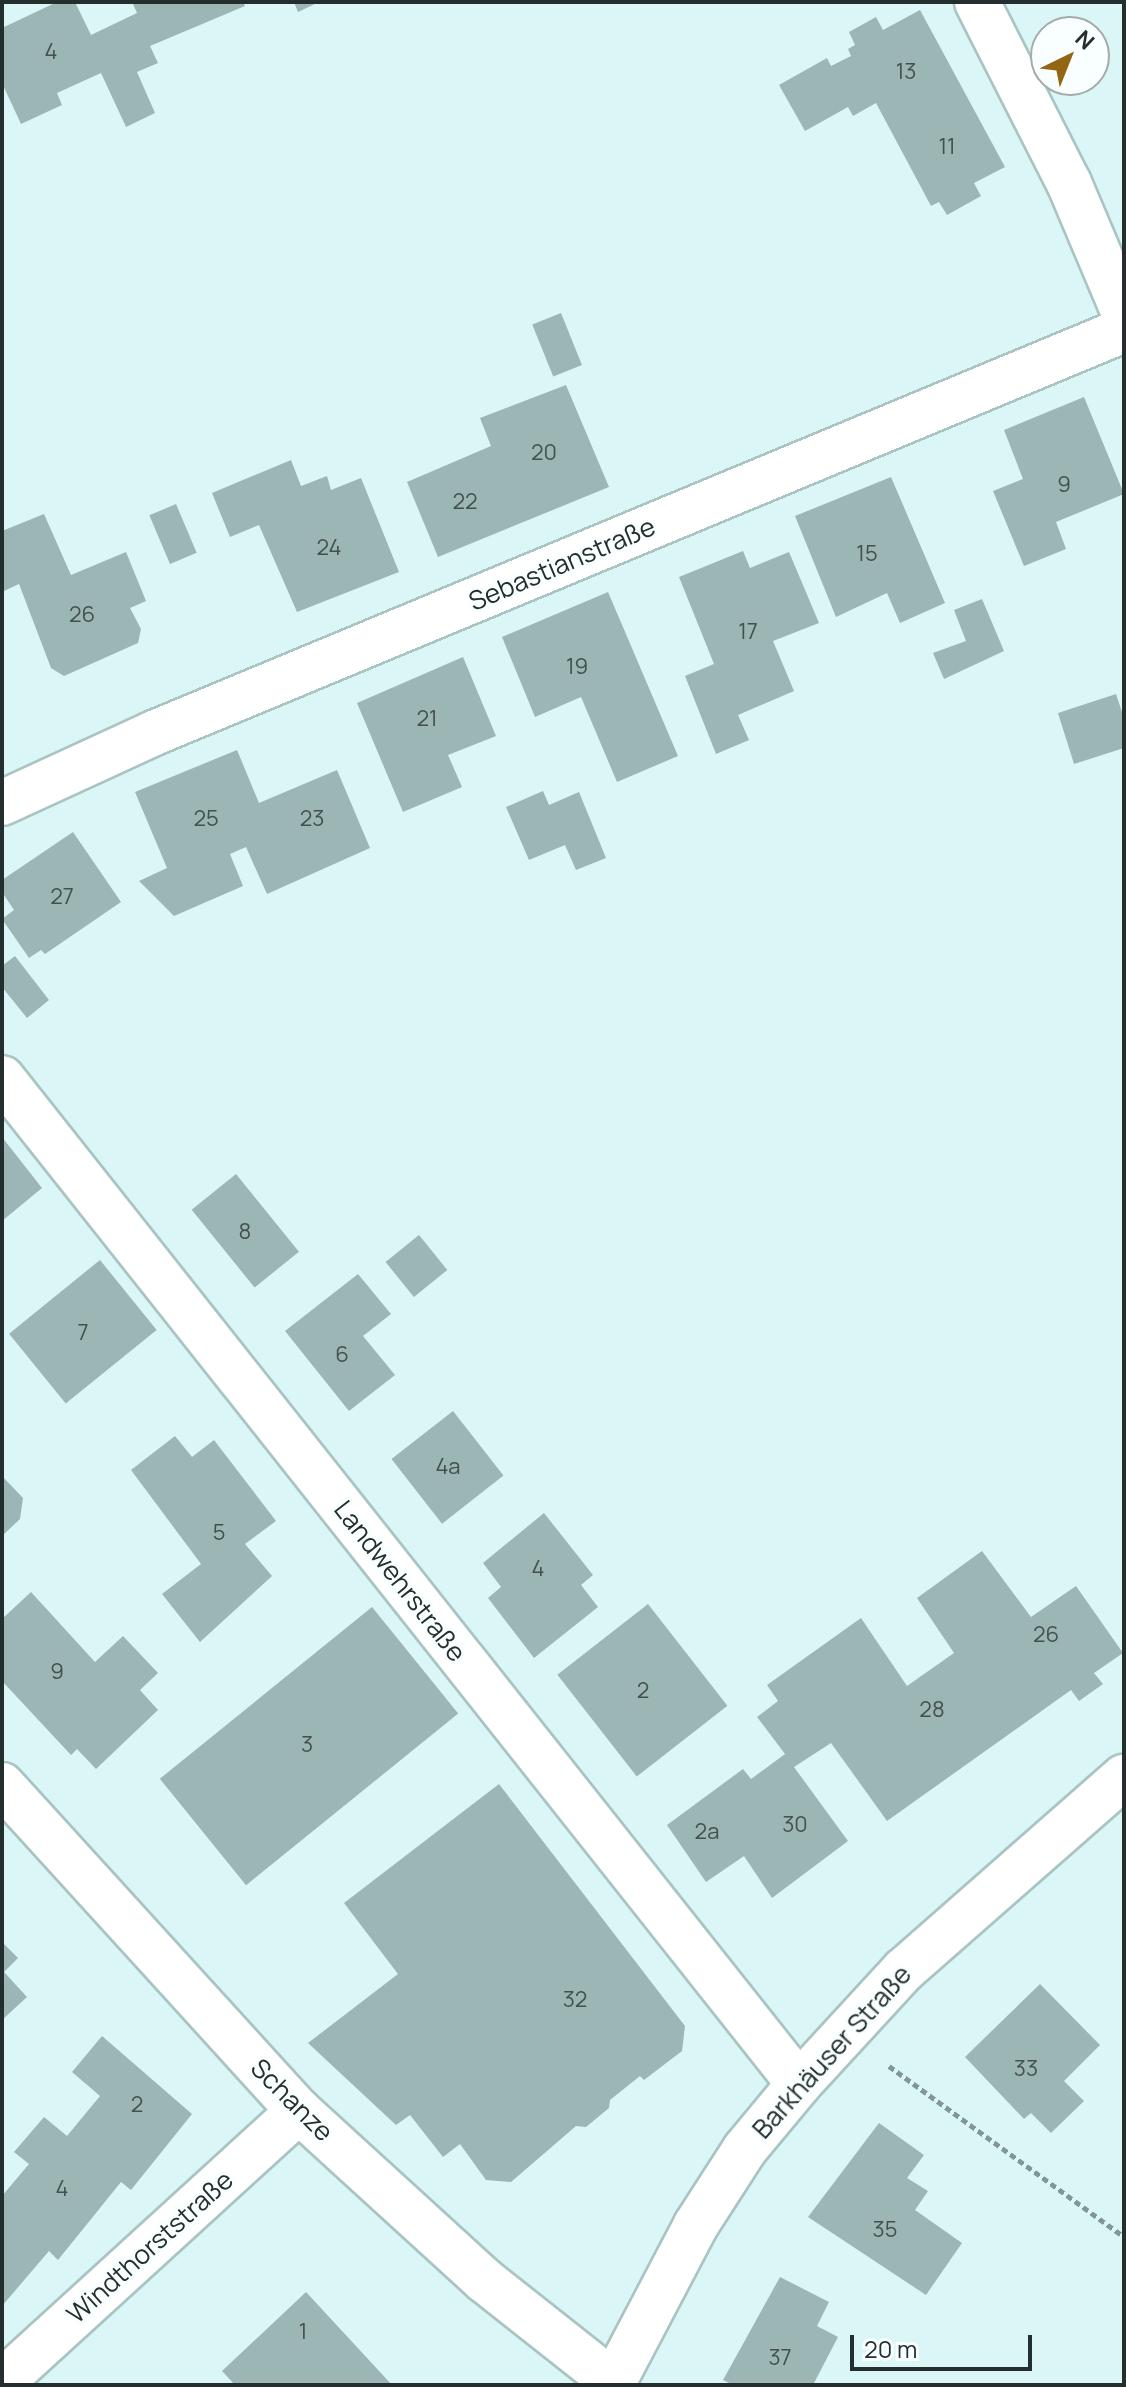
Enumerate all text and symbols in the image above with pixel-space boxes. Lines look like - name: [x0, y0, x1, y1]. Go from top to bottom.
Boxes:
- north arrow: [1030, 16, 1110, 96]
- text: N: [1069, 24, 1101, 56]
- house number: 4: [45, 39, 57, 65]
- house number: 13: [896, 59, 916, 85]
- house number: 11: [938, 134, 956, 160]
- house number: 20: [531, 440, 557, 466]
- house number: 9: [1057, 472, 1071, 498]
- house number: 22: [452, 489, 478, 515]
- street label: Sebastianstraße: [464, 511, 660, 617]
- house number: 24: [316, 535, 342, 561]
- house number: 15: [856, 541, 878, 567]
- house number: 26: [69, 602, 95, 628]
- house number: 17: [738, 619, 758, 645]
- house number: 19: [566, 654, 588, 680]
- house number: 21: [416, 706, 438, 732]
- house number: 25: [193, 806, 219, 832]
- house number: 23: [300, 806, 324, 832]
- house number: 27: [50, 884, 74, 910]
- house number: 8: [239, 1219, 251, 1245]
- house number: 7: [77, 1320, 89, 1346]
- house number: 6: [335, 1342, 349, 1368]
- house number: 4a: [435, 1454, 461, 1480]
- street label: Landwehrstraße: [328, 1494, 472, 1668]
- house number: 5: [213, 1520, 225, 1546]
- house number: 4: [532, 1556, 544, 1582]
- house number: 26: [1033, 1622, 1059, 1648]
- house number: 9: [50, 1659, 64, 1685]
- house number: 2: [637, 1678, 649, 1704]
- house number: 28: [919, 1697, 945, 1723]
- house number: 3: [301, 1732, 313, 1758]
- house number: 30: [782, 1812, 808, 1838]
- house number: 2a: [695, 1819, 719, 1845]
- street label: Barkhäuser Straße: [746, 1959, 918, 2145]
- house number: 32: [563, 1987, 587, 2013]
- street label: Schanze: [244, 2052, 340, 2148]
- house number: 33: [1014, 2056, 1038, 2082]
- house number: 2: [131, 2092, 143, 2118]
- street label: Windthorststraße: [60, 2164, 240, 2330]
- house number: 4: [56, 2176, 68, 2202]
- house number: 35: [873, 2217, 897, 2243]
- house number: 1: [299, 2319, 307, 2345]
- scale bar: [854, 2319, 1036, 2369]
- text: 20 m: [864, 2332, 917, 2365]
- house number: 37: [768, 2345, 792, 2371]

